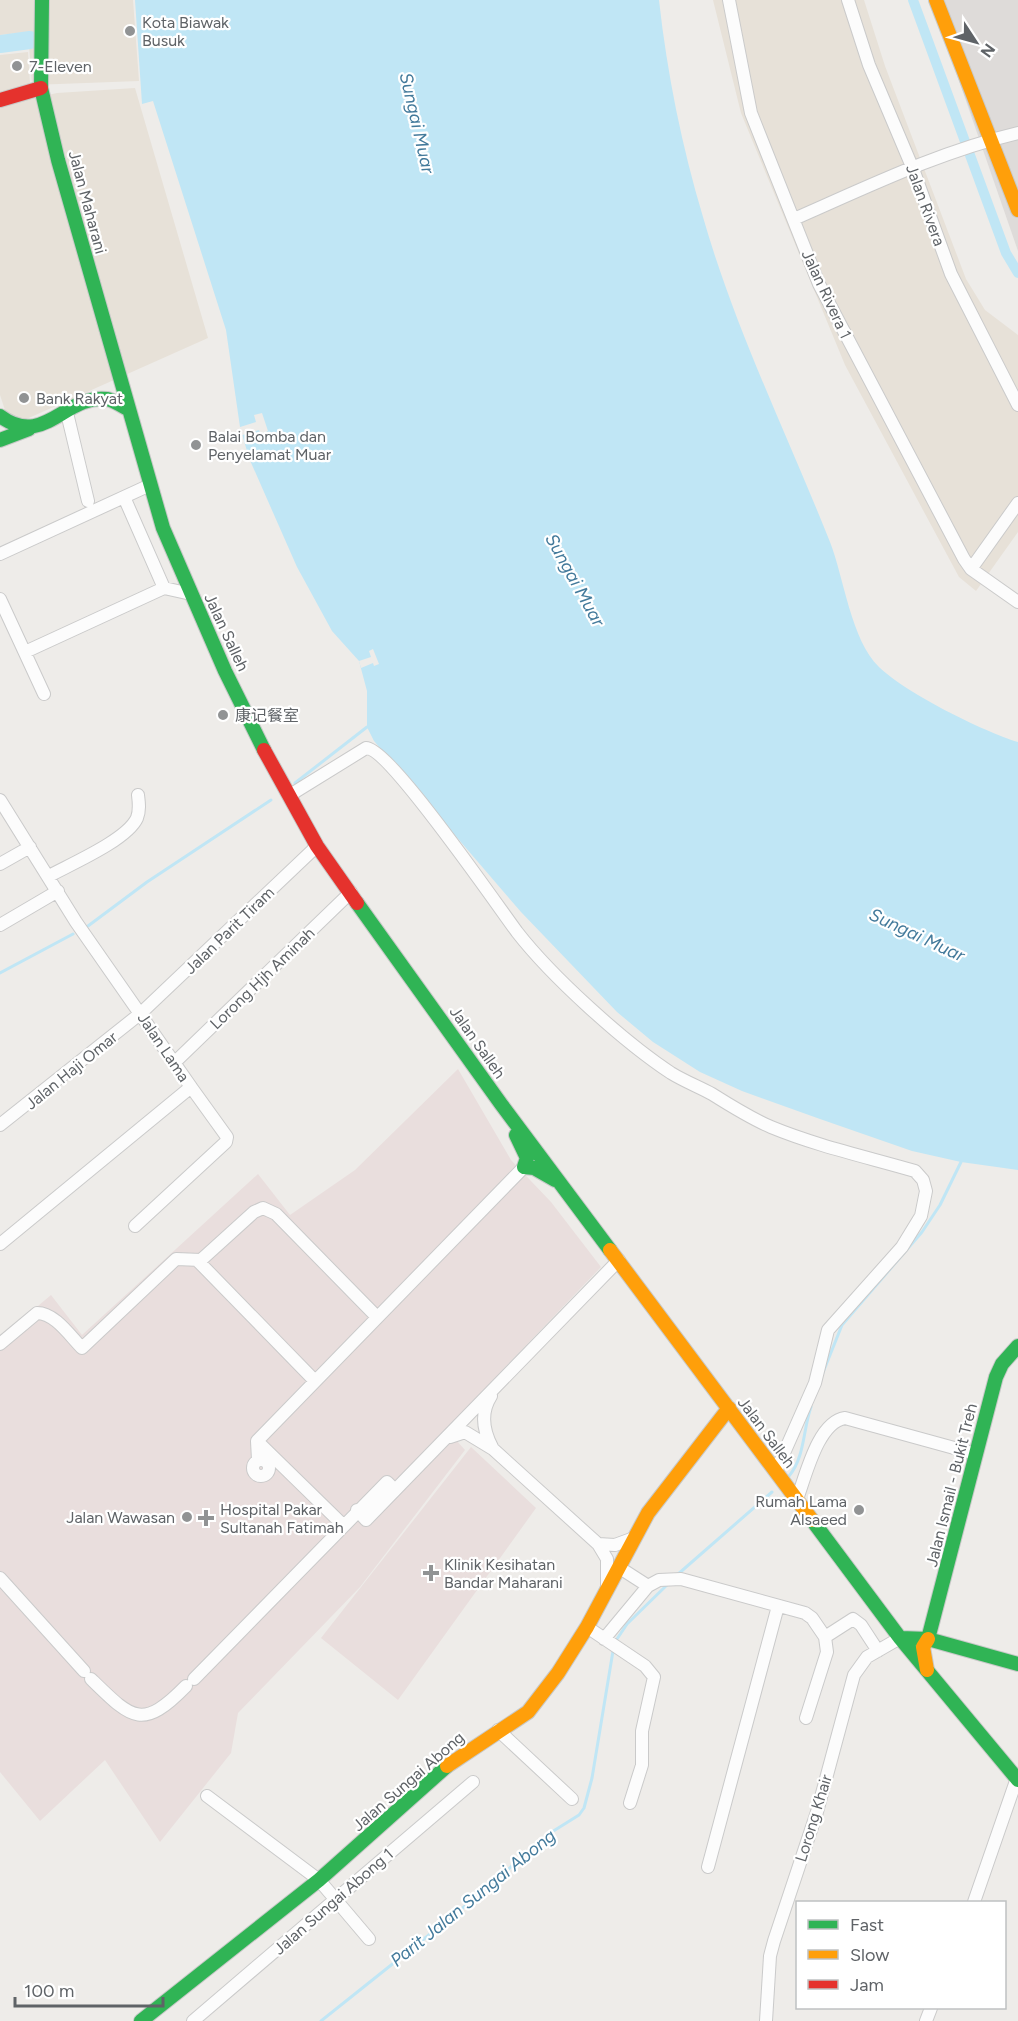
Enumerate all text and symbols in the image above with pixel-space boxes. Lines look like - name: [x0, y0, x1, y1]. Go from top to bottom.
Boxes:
- north arrow: [946, 12, 1006, 72]
- place label: Kota Biawak Busuk: [142, 13, 229, 50]
- marker: Kota Biawak Busuk: [123, 24, 137, 38]
- text: N: [976, 40, 999, 61]
- place label: 7-Eleven: [29, 57, 92, 76]
- marker: 7-Eleven: [10, 59, 24, 73]
- water label: Sungai Muar: [395, 70, 439, 176]
- street label: Jalan Maharani: [65, 148, 110, 256]
- street label: Jalan Rivera: [902, 162, 949, 248]
- street label: Jalan Rivera 1: [798, 247, 855, 342]
- place label: Bank Rakyat: [36, 389, 123, 408]
- marker: Bank Rakyat: [17, 391, 31, 405]
- place label: Balai Bomba dan Penyelamat Muar: [208, 427, 332, 464]
- marker: Balai Bomba dan Penyelamat Muar: [189, 438, 203, 452]
- water label: Sungai Muar: [540, 530, 610, 631]
- street label: Jalan Salleh: [200, 590, 253, 674]
- place label: 康记餐室: [235, 706, 299, 725]
- marker: 康记餐室: [216, 708, 230, 722]
- street label: Jalan Parit Tiram: [181, 883, 278, 978]
- water label: Sungai Muar: [866, 903, 969, 967]
- street label: Lorong Hjh Aminah: [206, 924, 319, 1033]
- street label: Jalan Salleh: [446, 1003, 509, 1082]
- street label: Jalan Lama: [134, 1009, 194, 1085]
- street label: Jalan Haji Omar: [22, 1027, 122, 1113]
- street label: Jalan Salleh: [734, 1393, 799, 1471]
- street label: Jalan Ismail - Bukit Treh: [922, 1401, 981, 1569]
- place label: Rumah Lama Alsaeed: [755, 1492, 847, 1529]
- place label: Hospital Pakar Sultanah Fatimah: [220, 1500, 344, 1537]
- marker: Rumah Lama Alsaeed: [852, 1503, 866, 1517]
- place label: Jalan Wawasan: [66, 1508, 175, 1527]
- marker: Hospital Pakar Sultanah Fatimah: [197, 1509, 215, 1527]
- marker: Jalan Wawasan: [180, 1510, 194, 1524]
- place label: Klinik Kesihatan Bandar Maharani: [444, 1555, 563, 1592]
- marker: Klinik Kesihatan Bandar Maharani: [422, 1564, 440, 1582]
- street label: Jalan Sungai Abong: [349, 1728, 468, 1835]
- street label: Lorong Khair: [791, 1772, 836, 1864]
- water label: Parit Jalan Sungai Abong: [386, 1824, 560, 1971]
- street label: Jalan Sungai Abong 1: [270, 1844, 397, 1958]
- legend: [796, 1901, 1006, 2009]
- text: Fast: [850, 1914, 884, 1936]
- text: Slow: [850, 1944, 889, 1966]
- scale bar: [15, 1970, 164, 2008]
- text: Jam: [850, 1974, 884, 1996]
- text: 100 m: [24, 1980, 74, 2002]

